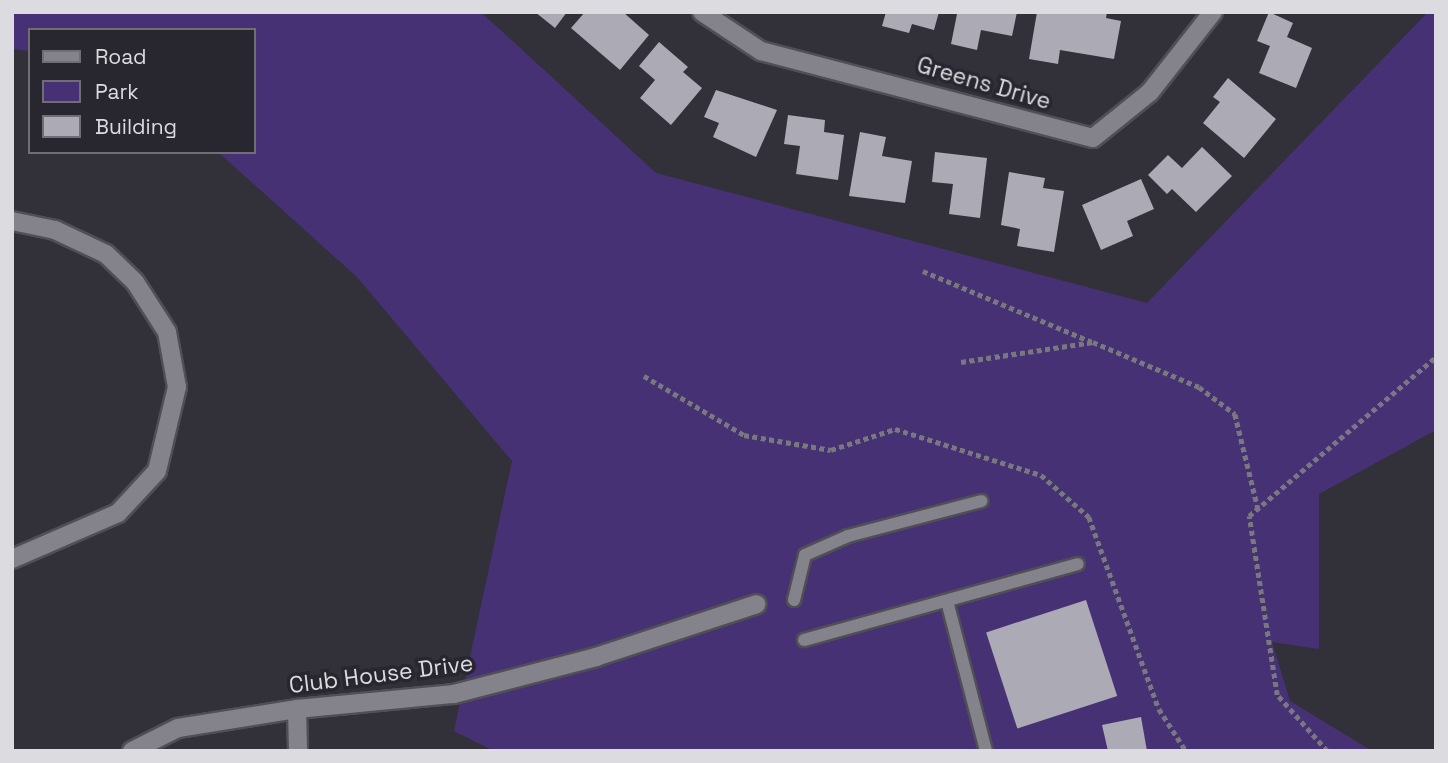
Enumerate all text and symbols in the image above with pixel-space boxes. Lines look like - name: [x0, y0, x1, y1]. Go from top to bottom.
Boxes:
- legend: [28, 28, 256, 154]
- text: Road: [95, 43, 147, 70]
- street label: Greens Drive: [914, 51, 1054, 115]
- text: Park: [95, 78, 139, 105]
- text: Building: [95, 113, 177, 140]
- street label: Club House Drive: [287, 649, 475, 699]

